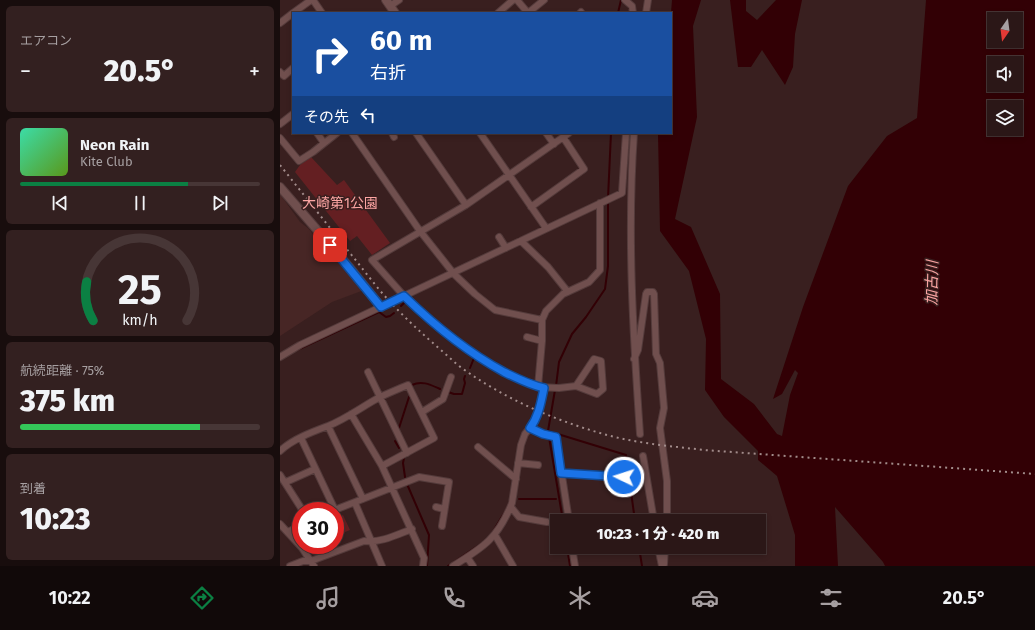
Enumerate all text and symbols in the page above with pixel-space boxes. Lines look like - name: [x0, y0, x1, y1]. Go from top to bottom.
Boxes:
- north arrow: [987, 12, 1023, 48]
- map controls: [987, 12, 1023, 136]
- text: 60 m: [370, 24, 432, 57]
- icon: right: [304, 28, 356, 80]
- text: エアコン: [20, 33, 72, 48]
- text: 20.5°: [104, 53, 176, 89]
- button: sound: [987, 56, 1023, 92]
- text: −: [20, 58, 31, 85]
- text: +: [249, 58, 260, 85]
- text: 右折: [370, 62, 406, 84]
- button: layers: [987, 100, 1023, 136]
- icon: left: [357, 104, 379, 126]
- text: その先: [304, 108, 349, 126]
- text: Neon Rain: [80, 136, 149, 154]
- text: Kite Club: [80, 154, 133, 169]
- icon: previous: [49, 192, 71, 214]
- icon: pause: [129, 192, 151, 214]
- icon: next: [209, 192, 231, 214]
- park label: 大崎第1公園: [302, 195, 378, 212]
- pin: [313, 228, 347, 262]
- icon: arrive: [319, 234, 341, 256]
- water label: 加古川: [923, 258, 941, 306]
- text: 25: [118, 265, 162, 315]
- text: km/h: [122, 312, 158, 329]
- text: 航続距離 · 75%: [20, 363, 105, 378]
- text: 375 km: [20, 383, 115, 419]
- position arrow: [603, 456, 645, 498]
- text: 到着: [20, 481, 46, 496]
- text: 10:23: [20, 501, 91, 537]
- speed limit sign: 30: [292, 502, 344, 554]
- text: 10:23 · 1 分 · 420 m: [597, 525, 719, 543]
- icon: directions: [188, 584, 216, 612]
- icon: music: [314, 584, 342, 612]
- icon: phone: [440, 584, 468, 612]
- icon: climate: [566, 584, 594, 612]
- icon: car: [691, 584, 719, 612]
- icon: filters: [817, 584, 845, 612]
- text: 10:22: [49, 587, 91, 609]
- text: 20.5°: [943, 587, 986, 609]

